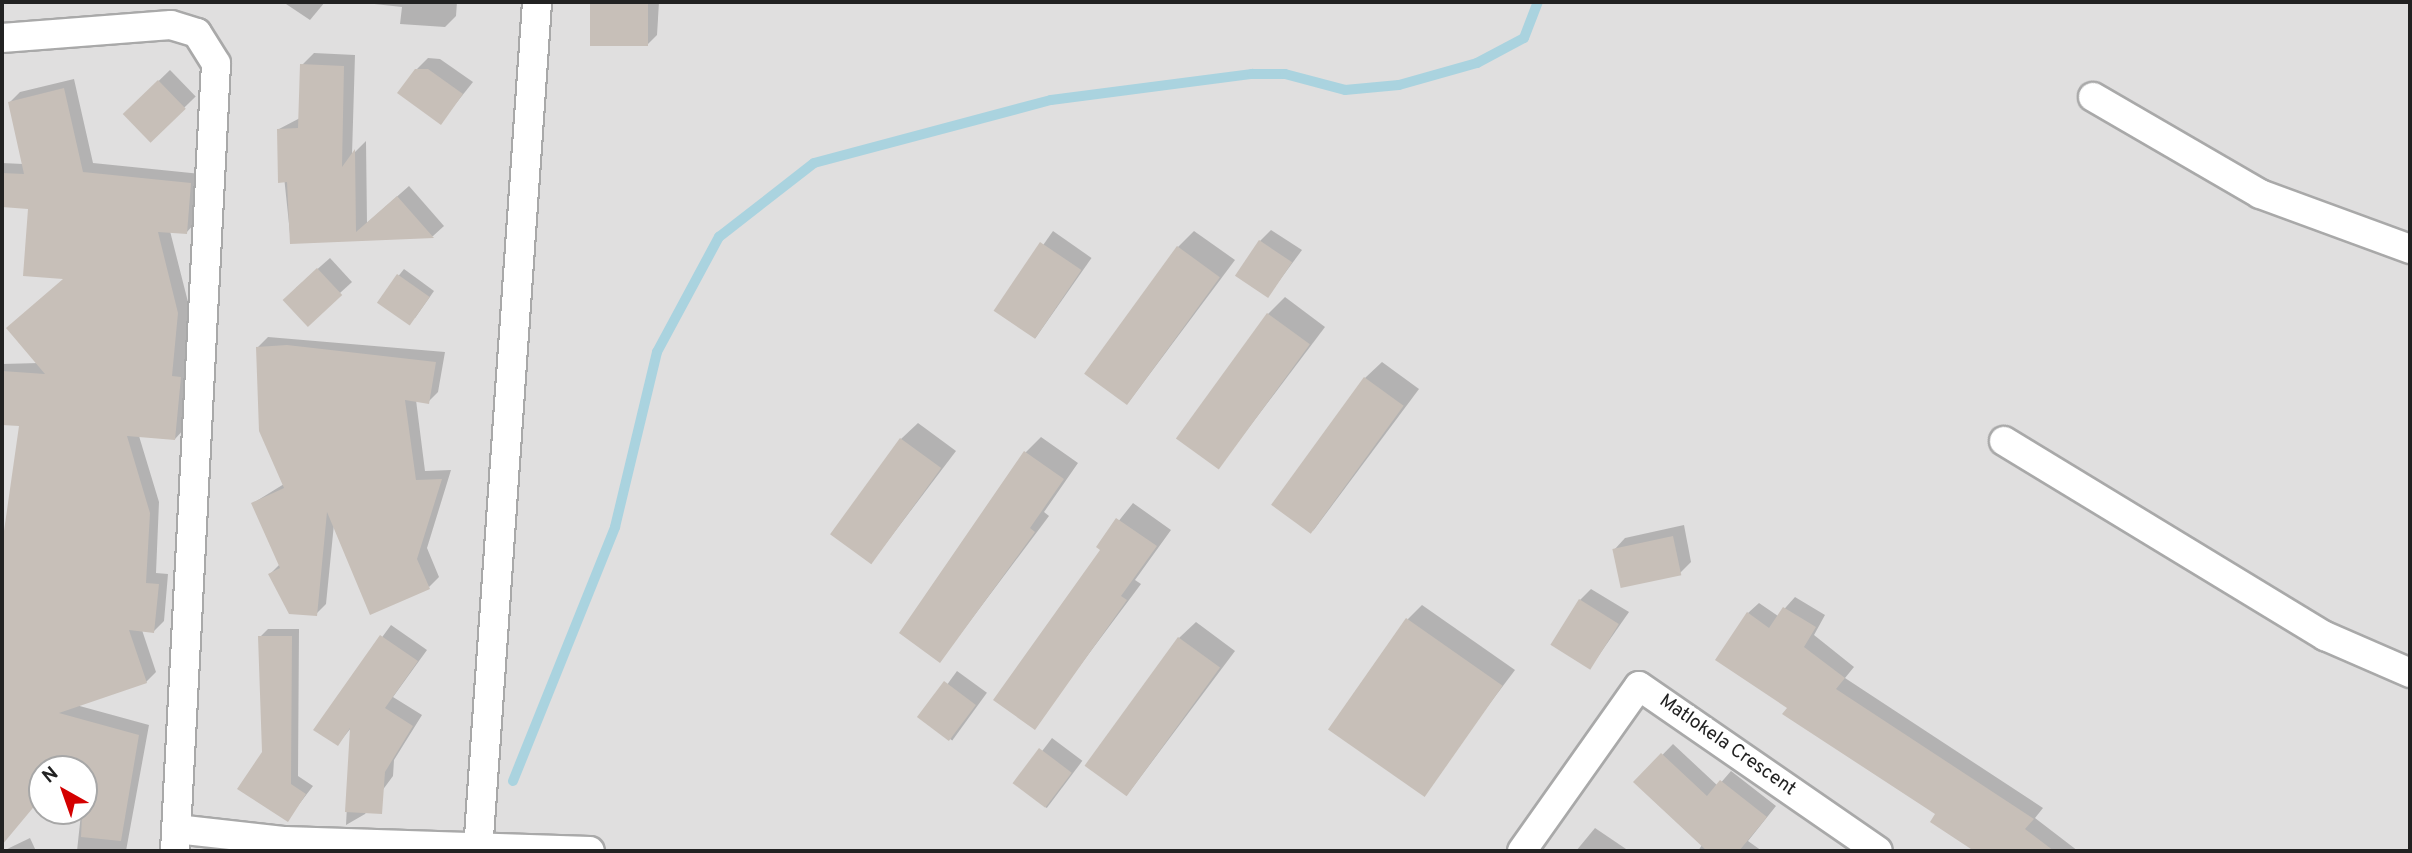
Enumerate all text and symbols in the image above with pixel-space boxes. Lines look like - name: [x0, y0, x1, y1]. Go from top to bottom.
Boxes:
- street label: Matlokela Crescent: [1654, 690, 1800, 802]
- north arrow: [28, 755, 98, 825]
- text: N: [38, 762, 64, 789]

